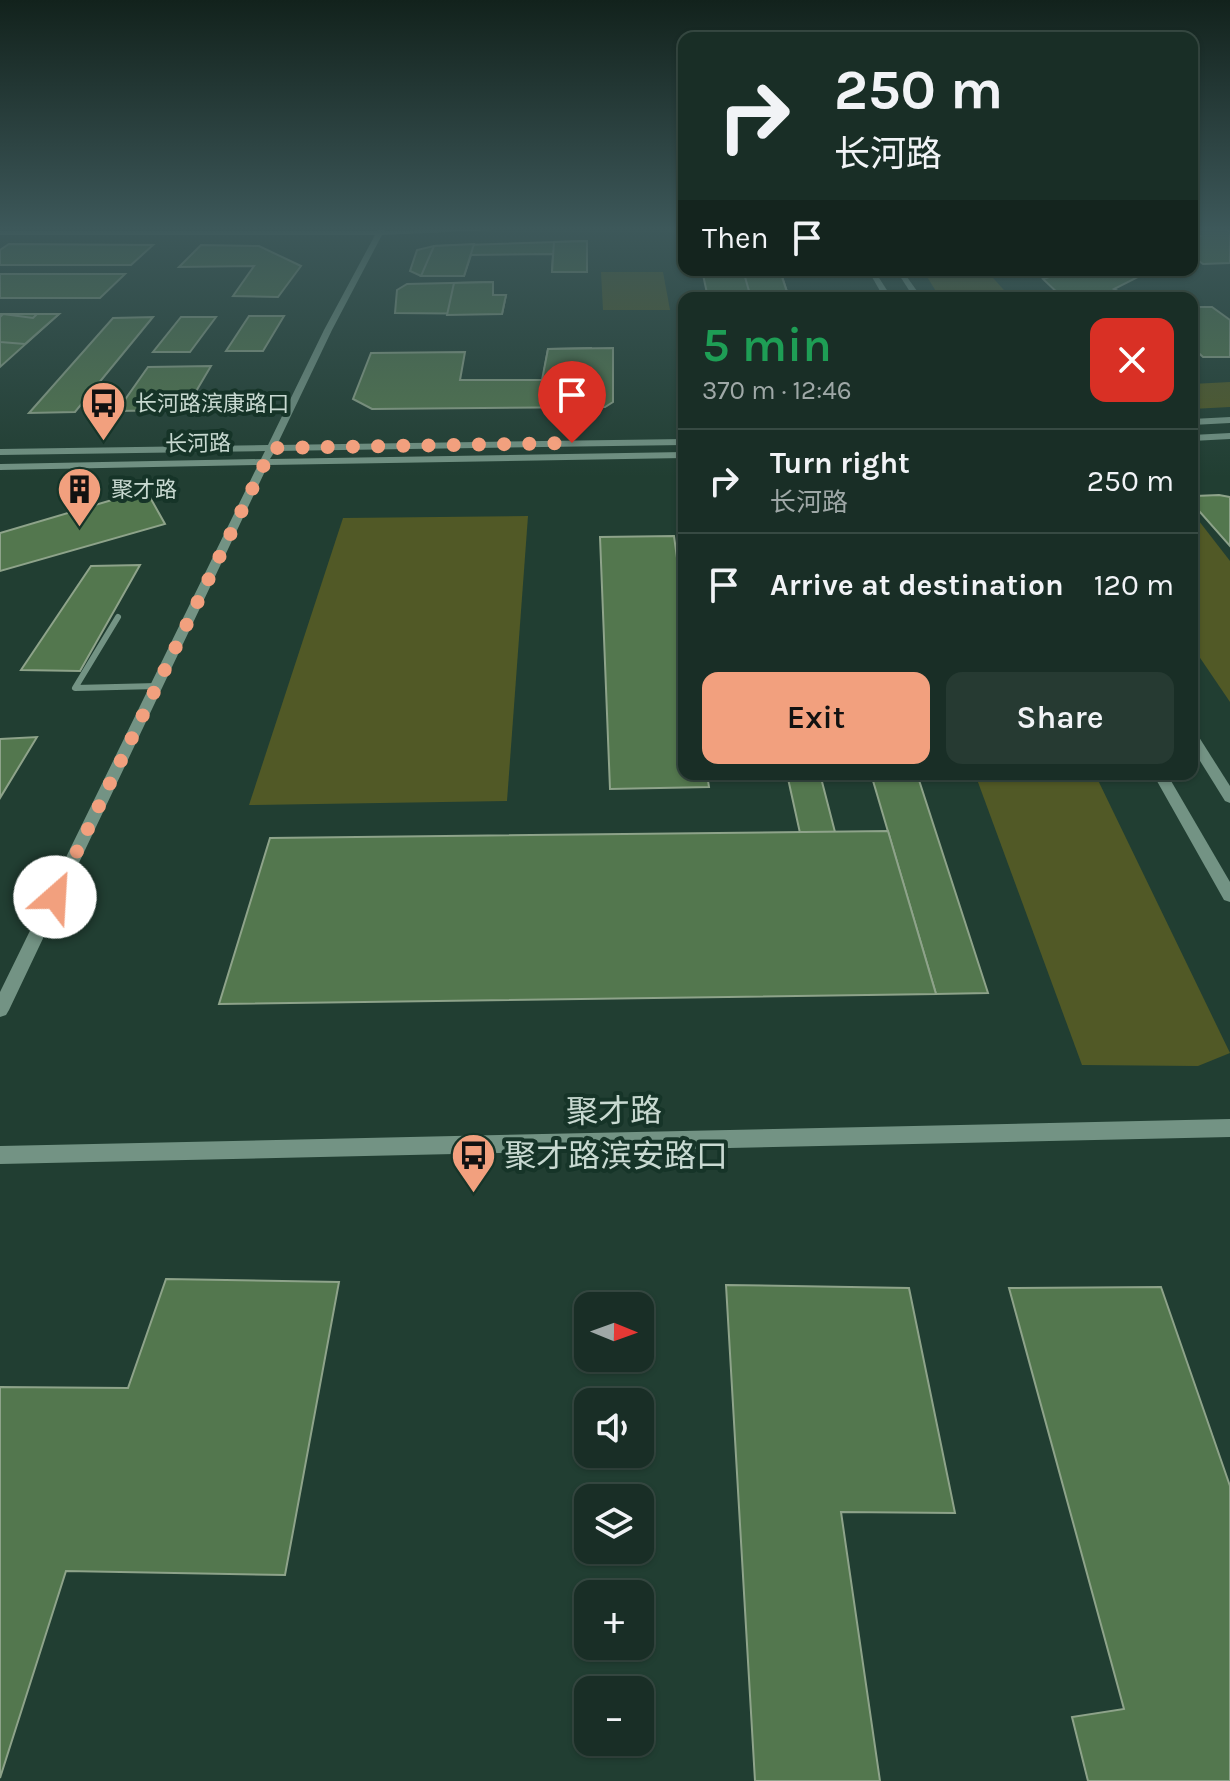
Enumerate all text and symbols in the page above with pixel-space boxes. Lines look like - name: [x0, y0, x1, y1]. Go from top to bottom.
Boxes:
- text: 250 m: [834, 57, 1003, 122]
- icon: right: [702, 64, 806, 168]
- text: 长河路: [834, 133, 942, 175]
- icon: arrive: [785, 216, 829, 260]
- text: Then: [702, 220, 769, 256]
- text: 5 min: [702, 317, 832, 373]
- button: close: [1090, 318, 1174, 402]
- pin: [538, 361, 606, 443]
- icon: arrive: [550, 373, 594, 417]
- text: 370 m · 12:46: [702, 375, 852, 406]
- bus stop icon: 长河路滨康路口: [80, 379, 128, 442]
- place label: 长河路滨康路口: [135, 391, 289, 417]
- street label: 长河路: [165, 430, 231, 458]
- text: Turn right: [770, 445, 910, 481]
- icon: right: [702, 459, 746, 503]
- text: 250 m: [1087, 463, 1174, 499]
- building icon: 聚才路: [56, 465, 104, 528]
- place label: 聚才路: [111, 477, 177, 503]
- text: 长河路: [770, 487, 848, 518]
- icon: arrive: [702, 563, 746, 607]
- text: Arrive at destination: [770, 567, 1064, 603]
- text: 120 m: [1094, 567, 1174, 603]
- button: Exit: [702, 672, 930, 764]
- button: Share: [946, 672, 1174, 764]
- position arrow: [13, 855, 97, 939]
- street label: 聚才路: [566, 1092, 662, 1131]
- bus stop icon: 聚才路滨安路口: [449, 1132, 497, 1195]
- place label: 聚才路滨安路口: [504, 1138, 728, 1175]
- north arrow: [574, 1292, 654, 1372]
- map controls: [574, 1292, 654, 1756]
- button: sound: [574, 1388, 654, 1468]
- button: layers: [574, 1484, 654, 1564]
- button: +: [574, 1580, 654, 1660]
- button: −: [574, 1676, 654, 1756]

